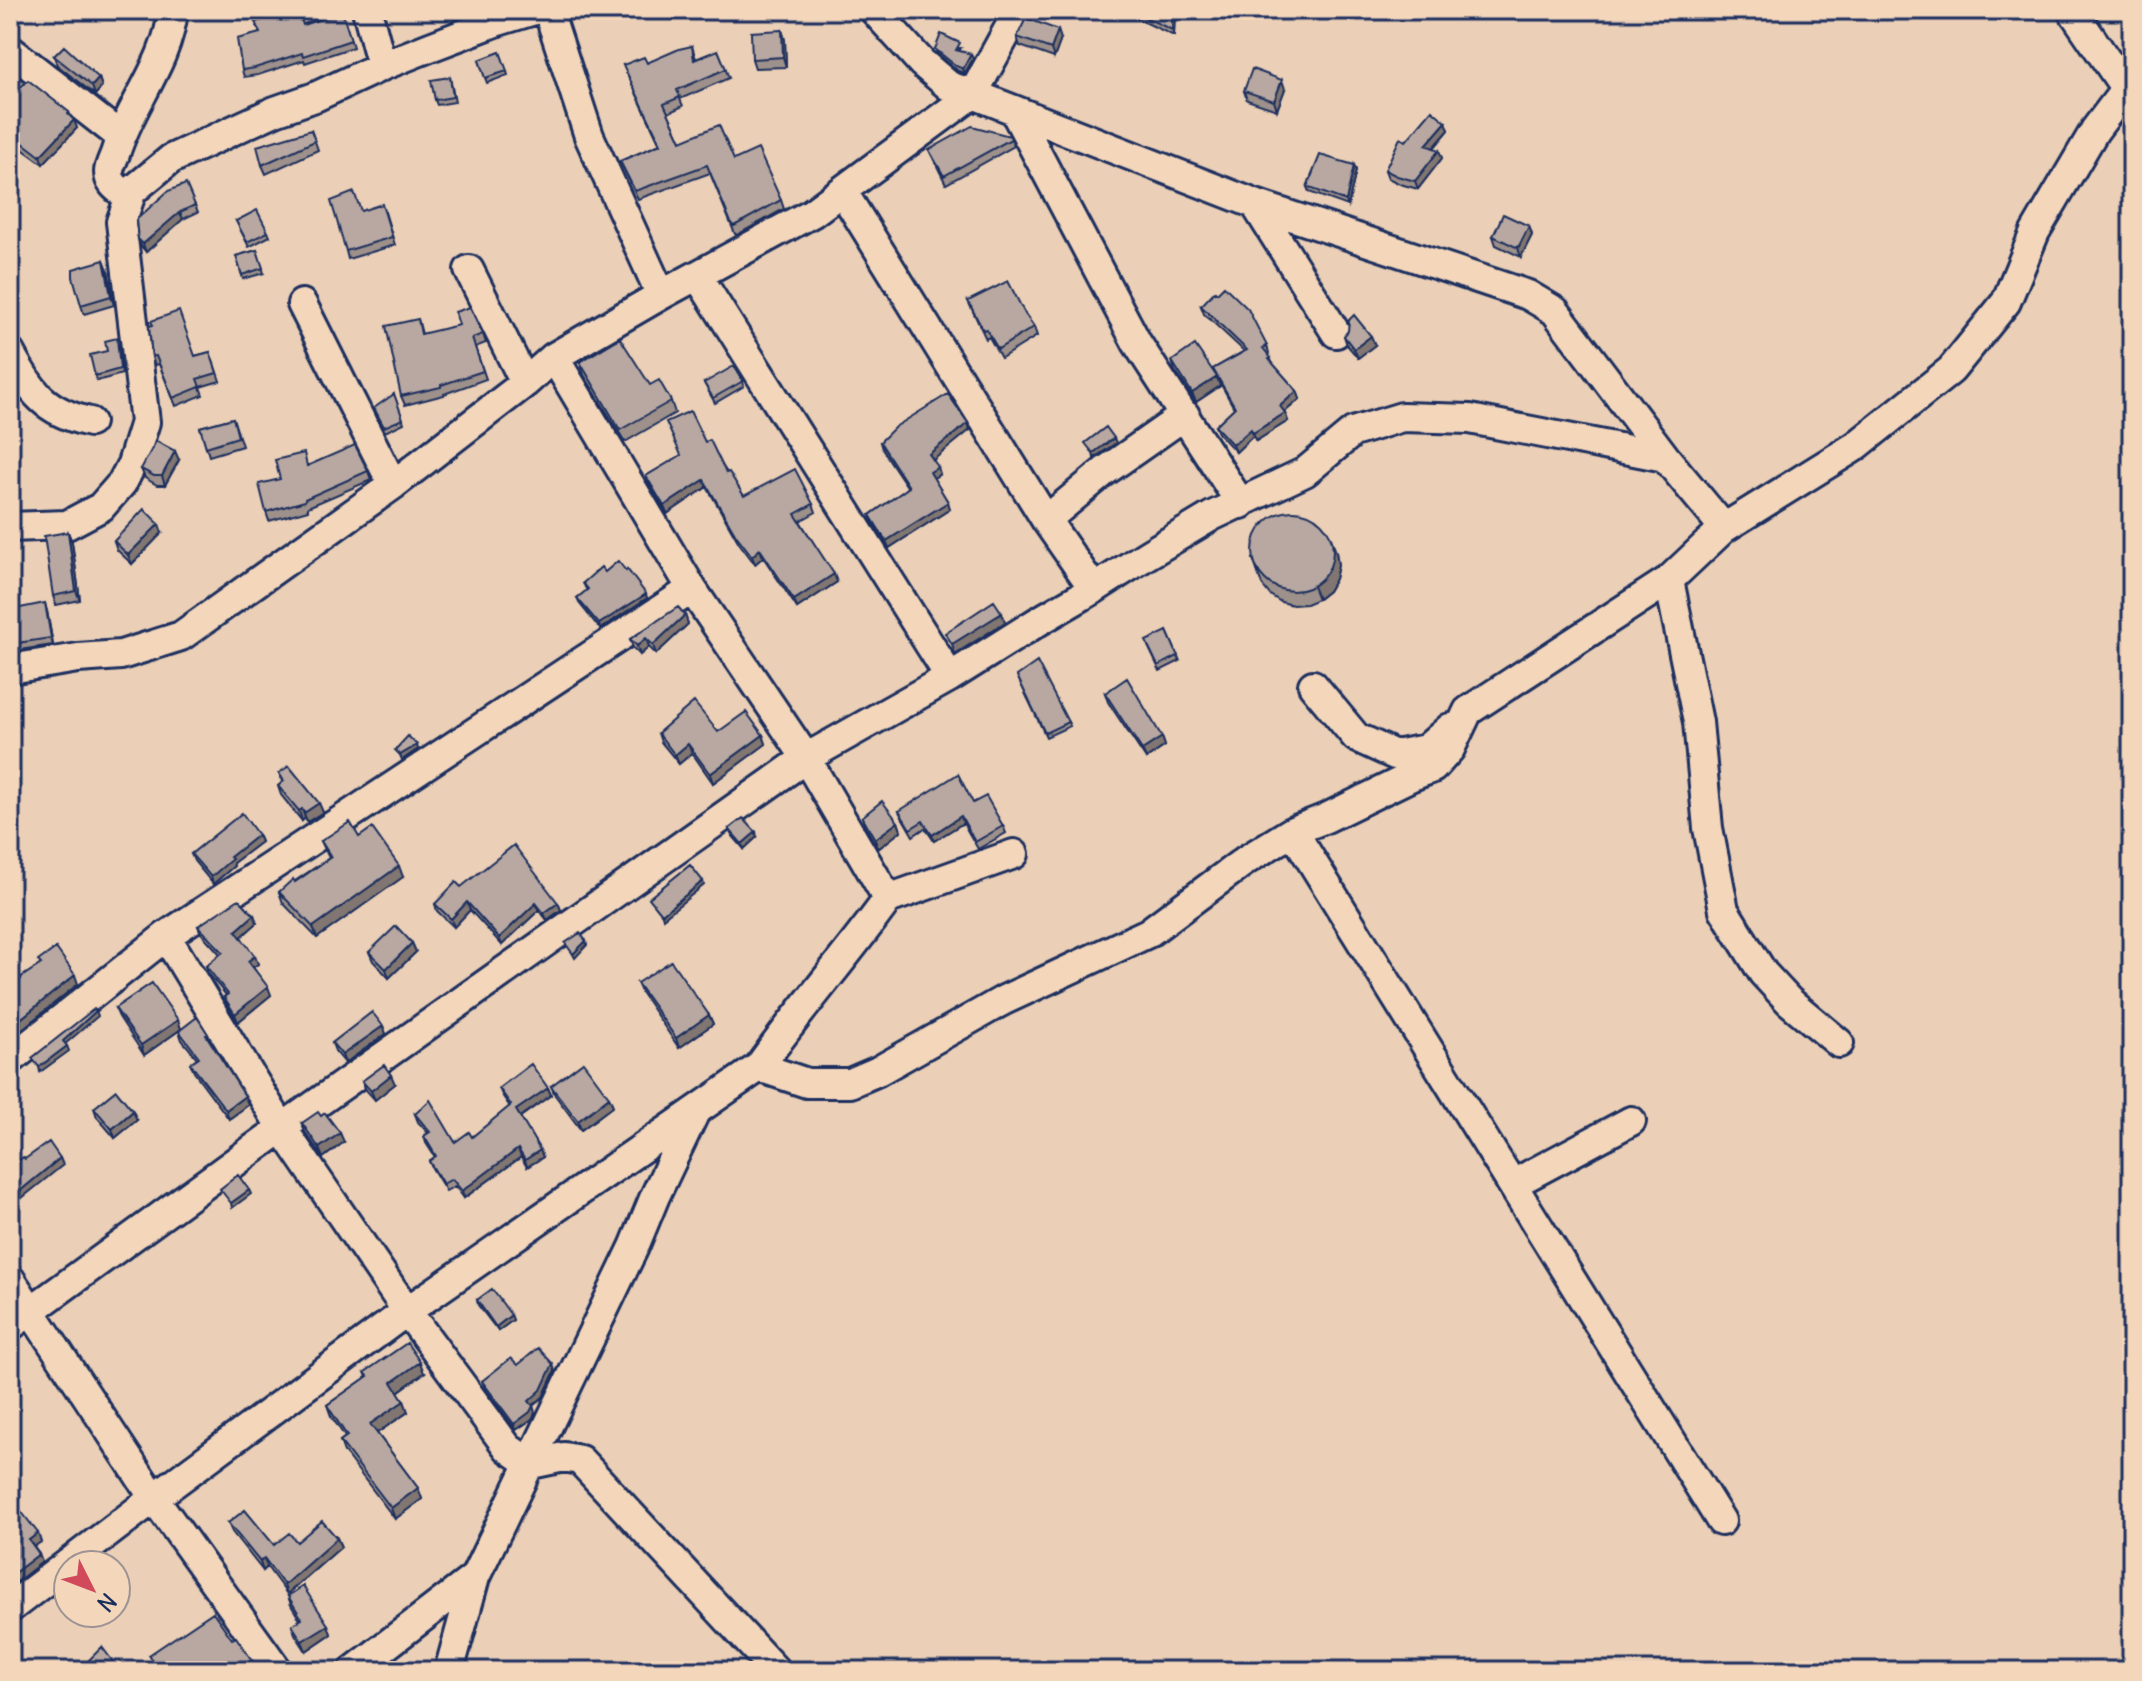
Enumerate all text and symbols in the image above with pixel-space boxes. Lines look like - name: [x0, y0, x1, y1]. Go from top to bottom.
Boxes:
- north arrow: [52, 1549, 132, 1629]
- text: N: [91, 1587, 122, 1617]

